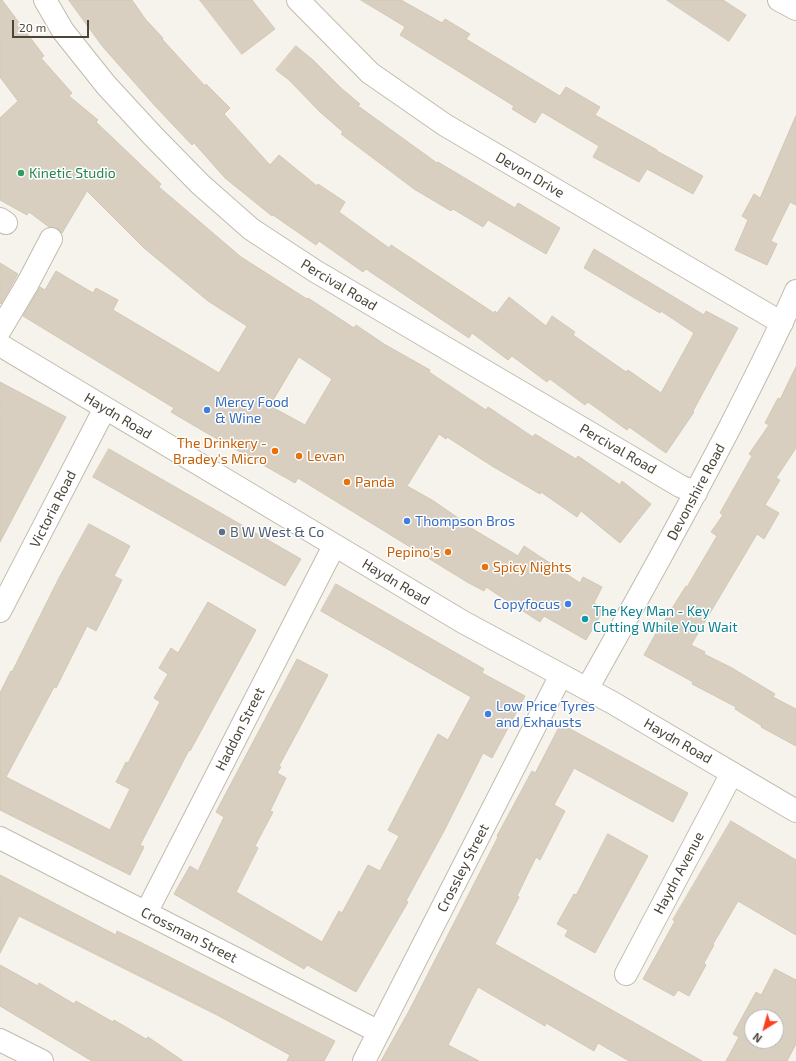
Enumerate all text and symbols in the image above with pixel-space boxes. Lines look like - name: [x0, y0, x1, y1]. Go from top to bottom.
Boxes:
- scale bar: [14, 12, 91, 38]
- text: 20 m: [19, 20, 46, 34]
- street label: Devon Drive: [493, 149, 567, 201]
- place label: Kinetic Studio: [29, 165, 116, 181]
- marker: Kinetic Studio: [16, 168, 26, 178]
- street label: Percival Road: [298, 256, 380, 314]
- street label: Haydn Road: [81, 389, 155, 443]
- place label: Mercy Food & Wine: [215, 394, 289, 426]
- marker: Mercy Food & Wine: [202, 405, 212, 415]
- street label: Percival Road: [577, 420, 659, 478]
- place label: The Drinkery - Bradey's Micro: [173, 435, 267, 468]
- street label: Devonshire Road: [663, 441, 729, 543]
- marker: The Drinkery - Bradey's Micro: [270, 446, 280, 456]
- place label: Levan: [307, 448, 345, 464]
- marker: Levan: [294, 451, 304, 461]
- street label: Victoria Road: [26, 468, 80, 550]
- place label: Panda: [355, 474, 395, 490]
- marker: Panda: [342, 477, 352, 487]
- place label: Thompson Bros: [415, 513, 515, 529]
- marker: Thompson Bros: [402, 516, 412, 526]
- place label: B W West & Co: [230, 524, 324, 540]
- marker: B W West & Co: [217, 527, 227, 537]
- place label: Pepino's: [387, 544, 440, 560]
- marker: Pepino's: [443, 547, 453, 557]
- street label: Haydn Road: [359, 555, 433, 609]
- place label: Spicy Nights: [493, 559, 572, 575]
- marker: Spicy Nights: [480, 562, 490, 572]
- place label: Copyfocus: [494, 596, 560, 612]
- marker: Copyfocus: [563, 599, 573, 609]
- place label: The Key Man - Key Cutting While You Wait: [593, 603, 738, 636]
- marker: The Key Man - Key Cutting While You Wait: [580, 614, 590, 624]
- street label: Haddon Street: [212, 685, 268, 773]
- place label: Low Price Tyres and Exhausts: [496, 698, 595, 730]
- marker: Low Price Tyres and Exhausts: [483, 709, 493, 719]
- street label: Haydn Road: [641, 715, 715, 767]
- street label: Crossley Street: [434, 821, 492, 915]
- street label: Haydn Avenue: [650, 829, 708, 917]
- street label: Crossman Street: [138, 904, 240, 966]
- north arrow: [744, 1009, 784, 1049]
- text: N: [750, 1031, 764, 1046]

